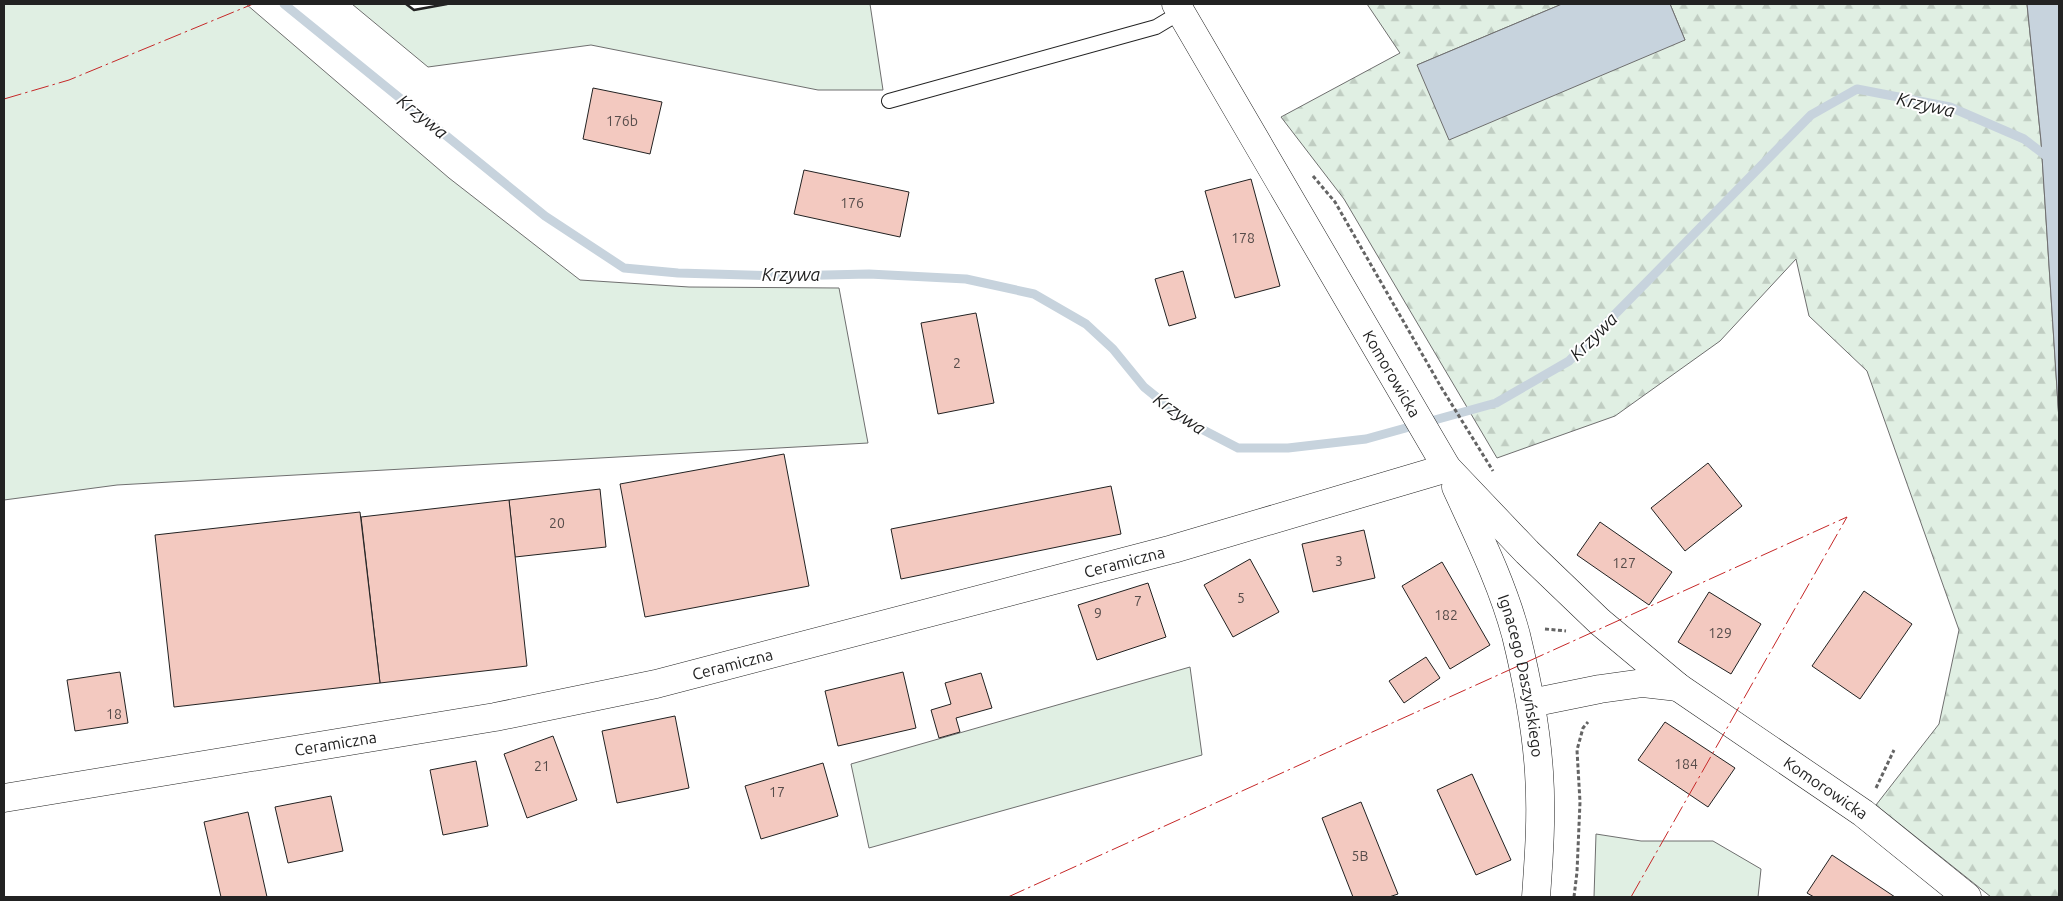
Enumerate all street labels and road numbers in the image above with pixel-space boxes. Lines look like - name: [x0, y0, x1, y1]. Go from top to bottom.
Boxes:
- street label: Komorowicka: [1359, 327, 1424, 420]
- street label: Ceramiczna: [1082, 543, 1167, 581]
- street label: Ignacego Daszyńskiego: [1495, 592, 1547, 758]
- street label: Ceramiczna: [690, 645, 775, 683]
- street label: Ceramiczna: [293, 728, 378, 759]
- street label: Komorowicka: [1781, 753, 1871, 823]

